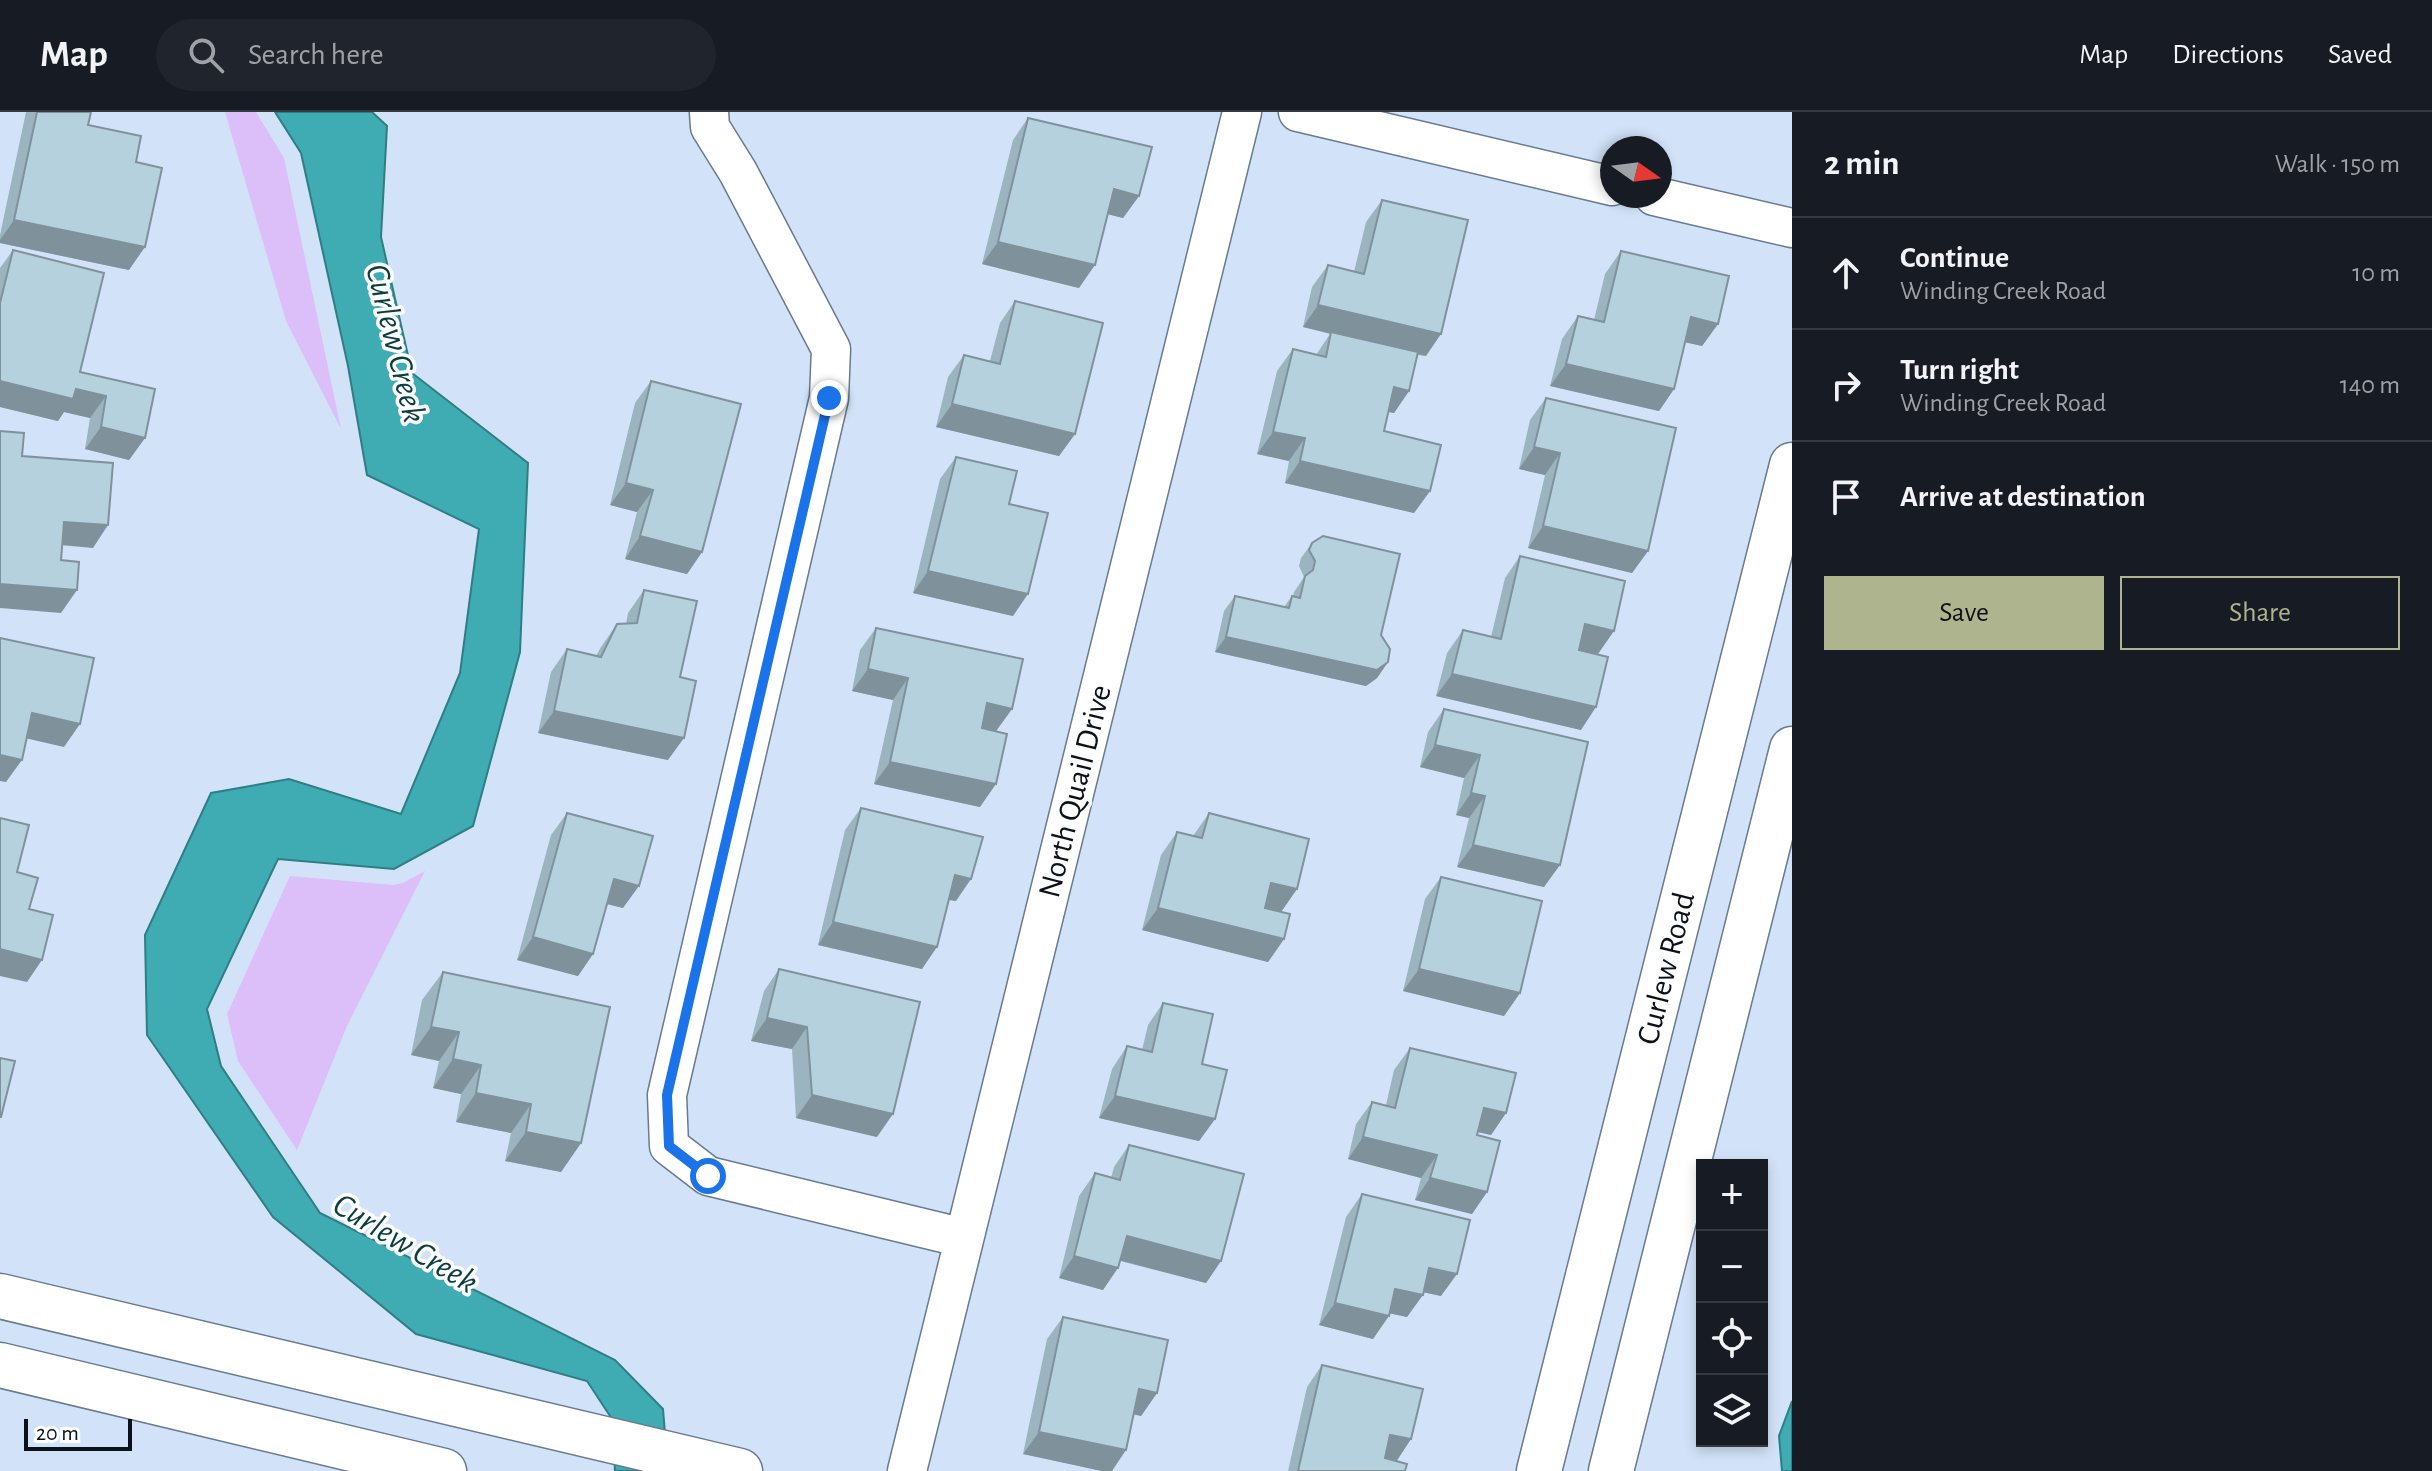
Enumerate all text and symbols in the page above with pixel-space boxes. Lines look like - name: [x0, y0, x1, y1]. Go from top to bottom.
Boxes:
- search box: [156, 19, 716, 91]
- icon: search: [184, 33, 228, 77]
- text: Map: [40, 36, 108, 74]
- text: Search here: [248, 40, 384, 70]
- text: Map: [2079, 41, 2128, 69]
- text: Directions: [2172, 41, 2284, 69]
- text: Saved: [2328, 41, 2392, 69]
- north arrow: [1600, 136, 1672, 208]
- text: 2 min: [1824, 147, 1899, 181]
- text: Walk · 150 m: [2275, 151, 2400, 177]
- text: Continue: [1900, 243, 2009, 273]
- icon: ahead: [1824, 251, 1868, 295]
- text: 10 m: [2352, 260, 2400, 286]
- water label: Curlew Creek: [359, 261, 431, 426]
- text: Winding Creek Road: [1900, 278, 2106, 304]
- text: Turn right: [1900, 355, 2019, 385]
- icon: right: [1824, 363, 1868, 407]
- text: 140 m: [2340, 372, 2400, 398]
- route end: [811, 380, 847, 416]
- text: Winding Creek Road: [1900, 390, 2106, 416]
- icon: arrive: [1824, 475, 1868, 519]
- text: Arrive at destination: [1900, 482, 2146, 512]
- button: Save: [1824, 576, 2104, 650]
- button: Share: [2120, 576, 2400, 650]
- street label: North Quail Drive: [1033, 682, 1117, 901]
- street label: Curlew Road: [1632, 889, 1700, 1048]
- route start: [690, 1158, 726, 1194]
- map controls: [1696, 1159, 1768, 1447]
- button: +: [1696, 1159, 1768, 1231]
- water label: Curlew Creek: [327, 1187, 483, 1300]
- button: −: [1696, 1231, 1768, 1303]
- button: locate: [1696, 1303, 1768, 1375]
- button: layers: [1696, 1375, 1768, 1447]
- scale bar: [24, 1415, 132, 1451]
- text: 20 m: [36, 1422, 79, 1444]

